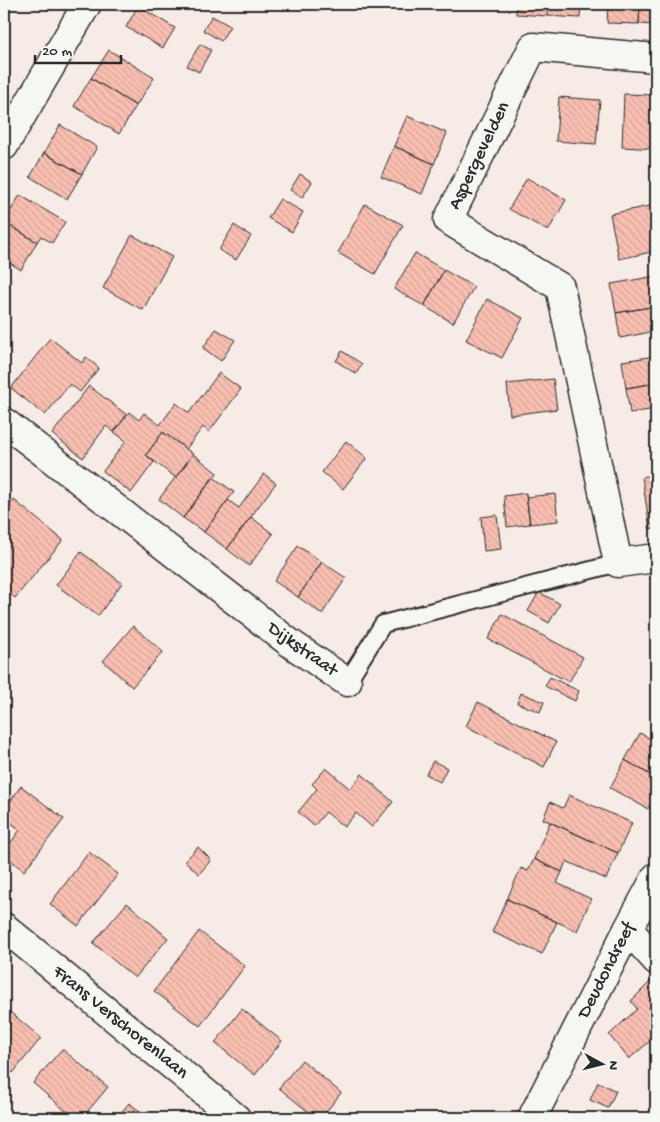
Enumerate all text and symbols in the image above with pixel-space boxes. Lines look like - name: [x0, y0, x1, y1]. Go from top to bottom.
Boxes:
- scale bar: [35, 32, 121, 64]
- text: 20 m: [42, 43, 72, 61]
- street label: Aspergevelden: [444, 98, 516, 214]
- street label: Dijkstraat: [261, 616, 344, 684]
- street label: Deudondreef: [572, 917, 642, 1025]
- street label: Frans Verschorenlaan: [47, 961, 193, 1085]
- north arrow: [578, 1040, 628, 1090]
- text: N: [603, 1060, 621, 1071]

